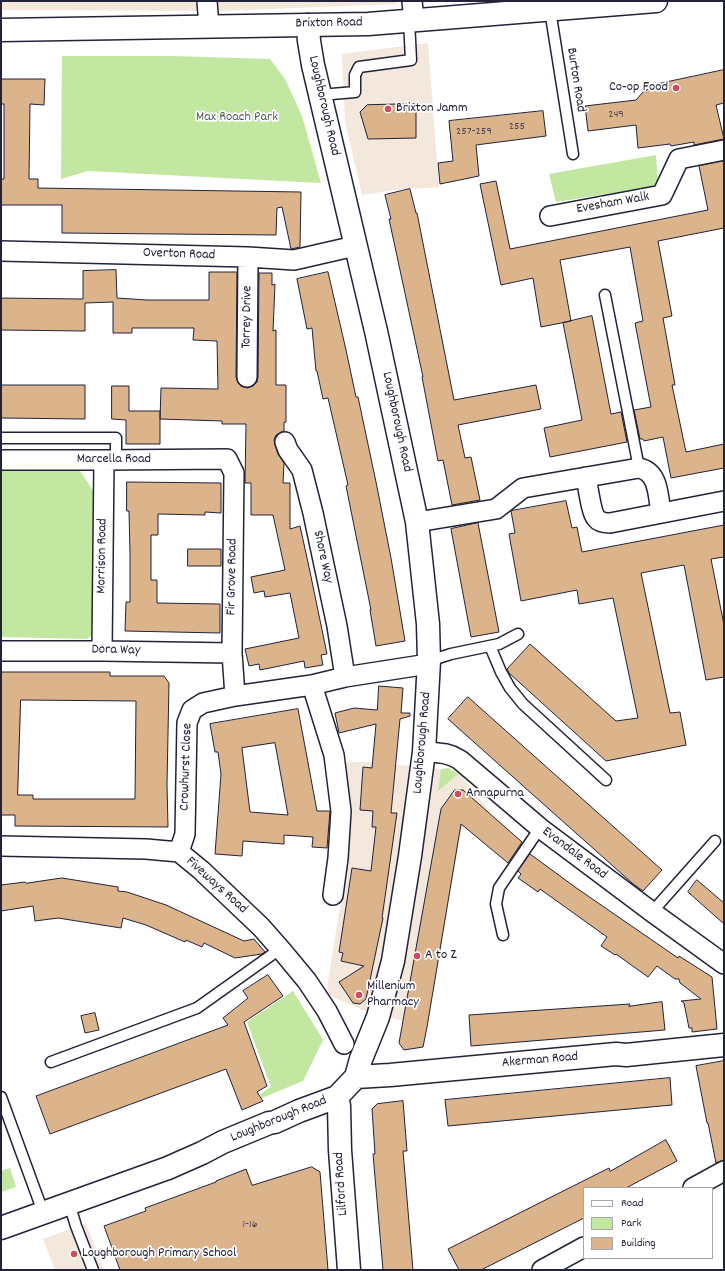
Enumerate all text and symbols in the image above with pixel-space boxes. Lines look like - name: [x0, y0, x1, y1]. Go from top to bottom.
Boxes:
- street label: Brixton Road: [295, 15, 363, 33]
- street label: Burton Road: [562, 47, 588, 113]
- street label: Loughborough Road: [303, 54, 343, 158]
- place label: Co-op Food: [609, 80, 668, 96]
- marker: Co-op Food: [671, 83, 681, 93]
- place label: Brixton Jamm: [396, 101, 468, 117]
- marker: Brixton Jamm: [383, 104, 393, 114]
- house number: 249: [608, 108, 624, 122]
- park label: Max Roach Park: [196, 110, 278, 126]
- house number: 255: [509, 120, 525, 134]
- house number: 257-259: [456, 125, 492, 139]
- street label: Evesham Walk: [575, 189, 651, 219]
- street label: Overton Road: [142, 245, 216, 265]
- street label: Torrey Drive: [239, 285, 257, 349]
- street label: Loughborough Road: [377, 370, 415, 474]
- street label: Marcella Road: [77, 452, 151, 468]
- street label: Morrison Road: [94, 518, 112, 594]
- street label: Shore Way: [308, 529, 336, 585]
- street label: Fir Grove Road: [224, 538, 242, 616]
- street label: Dora Way: [92, 642, 140, 660]
- street label: Loughborough Road: [410, 691, 436, 795]
- street label: Crowhurst Close: [177, 723, 197, 811]
- place label: Annapurna: [466, 786, 524, 802]
- marker: Annapurna: [453, 789, 463, 799]
- street label: Evandale Road: [538, 824, 610, 884]
- street label: Fiveways Road: [182, 854, 250, 918]
- place label: A to Z: [425, 948, 457, 964]
- marker: A to Z: [412, 951, 422, 961]
- place label: Millenium Pharmacy: [367, 979, 419, 1012]
- marker: Millenium Pharmacy: [354, 990, 364, 1000]
- street label: Akerman Road: [501, 1049, 579, 1073]
- street label: Loughborough Road: [228, 1093, 330, 1147]
- street label: Lilford Road: [331, 1152, 353, 1216]
- legend: [583, 1187, 713, 1259]
- text: Road: [621, 1195, 643, 1212]
- text: Park: [621, 1215, 641, 1232]
- house number: 1-16: [242, 1218, 258, 1232]
- text: Building: [621, 1235, 656, 1252]
- place label: Loughborough Primary School: [82, 1246, 236, 1262]
- marker: Loughborough Primary School: [69, 1249, 79, 1259]

